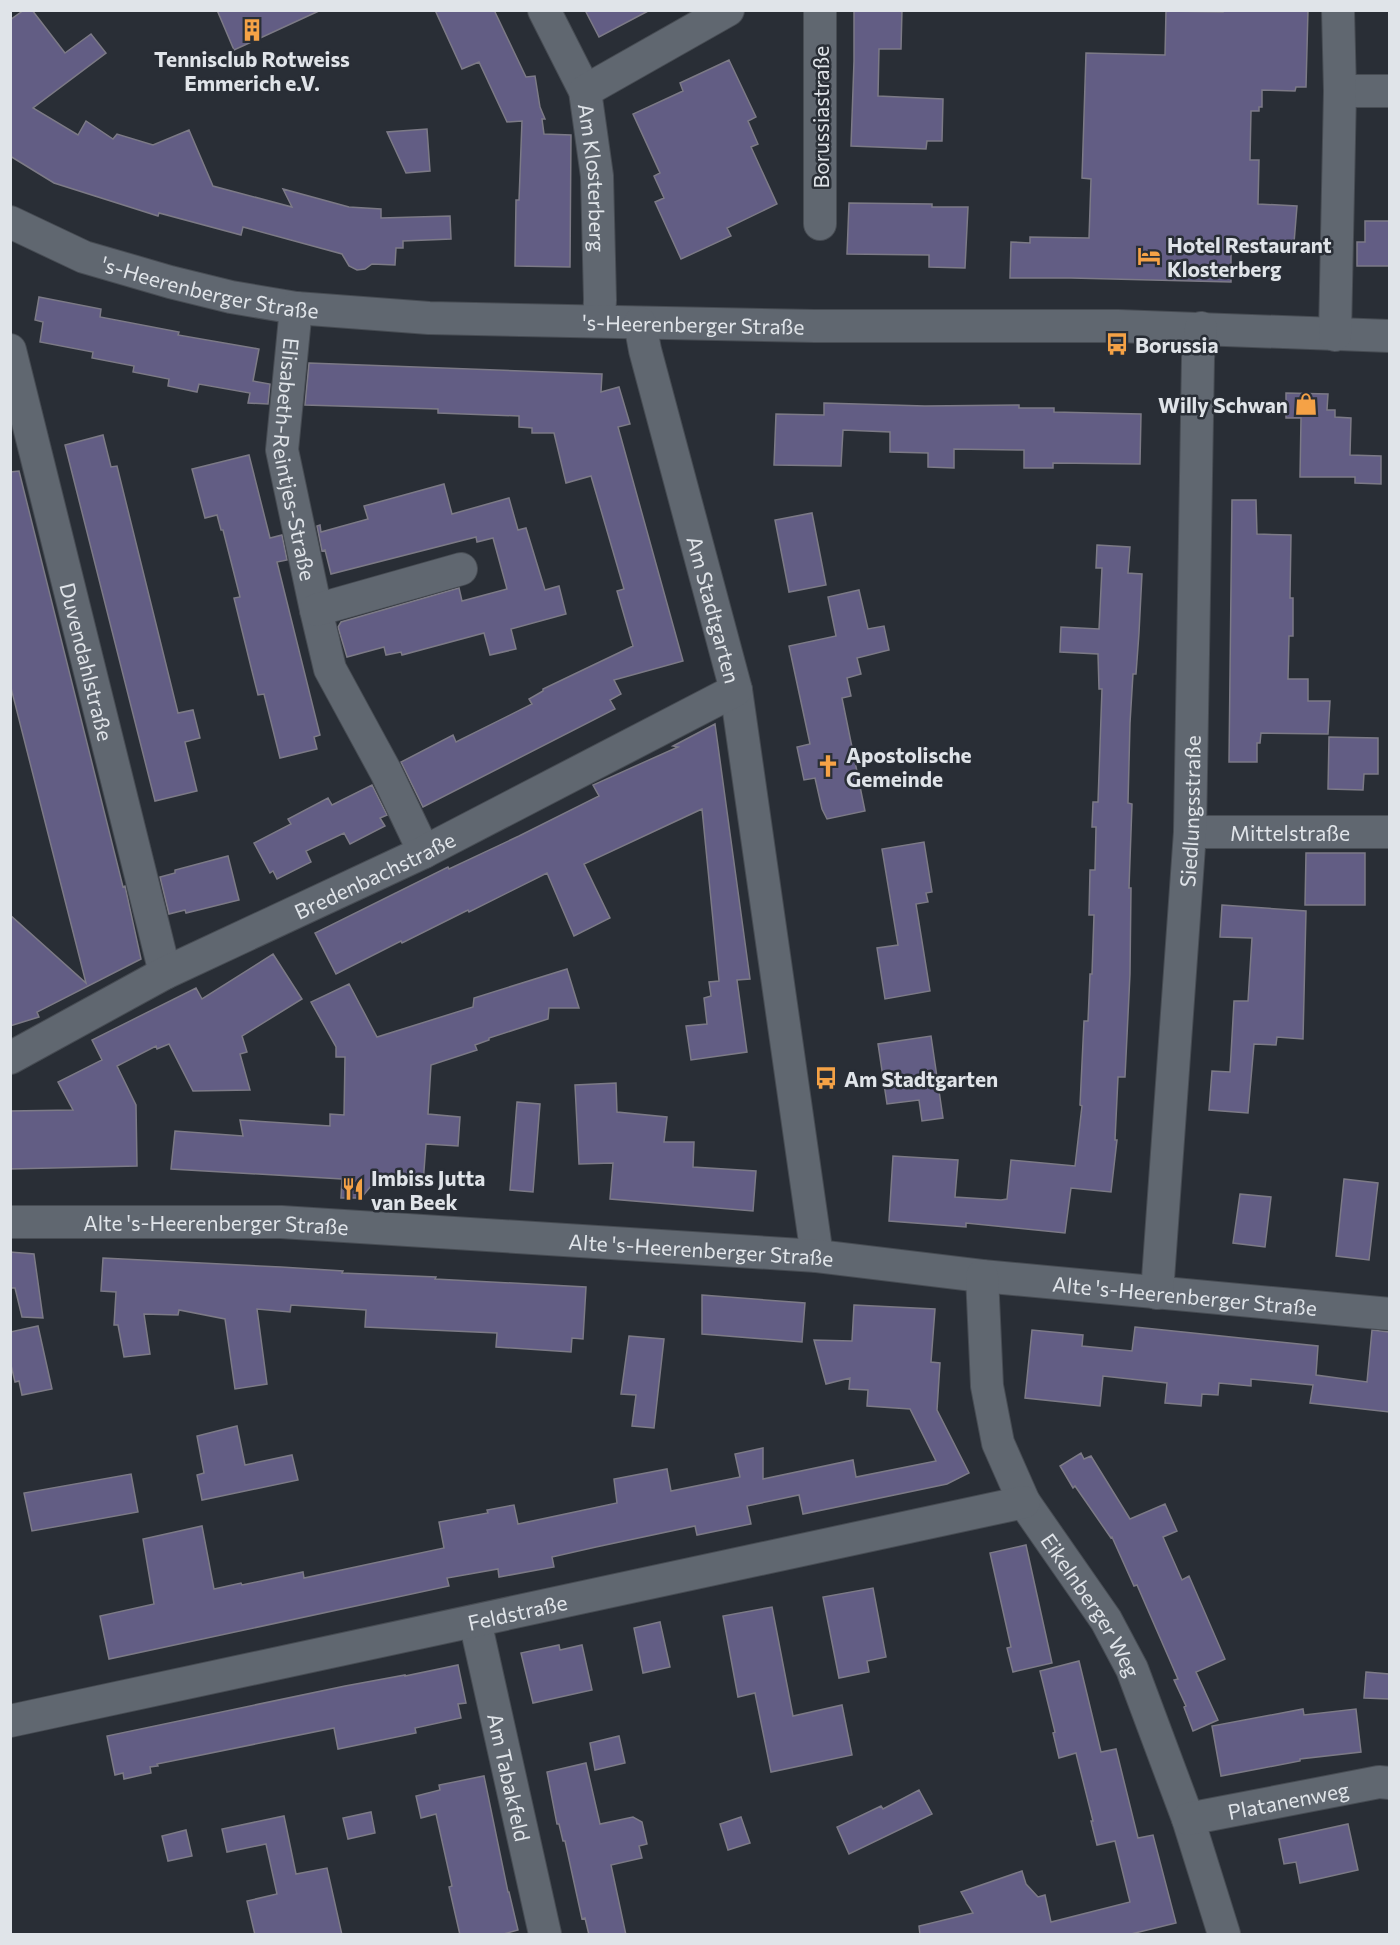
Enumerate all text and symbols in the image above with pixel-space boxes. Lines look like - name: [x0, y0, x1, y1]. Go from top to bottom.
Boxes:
- building icon: Tennisclub Rotweiss Emmerich e.V.: [239, 17, 265, 43]
- place label: Tennisclub Rotweiss Emmerich e.V.: [154, 46, 350, 95]
- street label: Borussiastraße: [808, 46, 833, 188]
- street label: Am Klosterberg: [574, 102, 611, 252]
- place label: Hotel Restaurant Klosterberg: [1167, 232, 1332, 281]
- hotel icon: Hotel Restaurant Klosterberg: [1136, 243, 1162, 269]
- street label: 's-Heerenberger Straße: [99, 250, 320, 322]
- street label: 's-Heerenberger Straße: [582, 309, 805, 338]
- bus stop icon: Borussia: [1104, 331, 1130, 357]
- place label: Borussia: [1135, 332, 1219, 357]
- street label: Elisabeth-Reintjes-Straße: [269, 337, 322, 583]
- shop icon: Willy Schwan: [1293, 391, 1319, 417]
- place label: Willy Schwan: [1158, 392, 1288, 417]
- street label: Am Stadtgarten: [683, 533, 746, 686]
- street label: Duvendahlstraße: [56, 580, 119, 743]
- street label: Siedlungsstraße: [1174, 735, 1204, 888]
- place label: Apostolische Gemeinde: [846, 742, 972, 791]
- church icon: Apostolische Gemeinde: [815, 753, 841, 779]
- street label: Mittelstraße: [1230, 820, 1350, 845]
- street label: Bredenbachstraße: [290, 826, 459, 923]
- bus stop icon: Am Stadtgarten: [813, 1065, 839, 1091]
- place label: Am Stadtgarten: [844, 1066, 998, 1091]
- place label: Imbiss Jutta van Beek: [371, 1165, 485, 1214]
- restaurant icon: Imbiss Jutta van Beek: [340, 1176, 366, 1202]
- street label: Alte 's-Heerenberger Straße: [83, 1210, 349, 1239]
- street label: Alte 's-Heerenberger Straße: [568, 1228, 835, 1270]
- street label: Alte 's-Heerenberger Straße: [1052, 1270, 1318, 1320]
- street label: Eikelnberger Weg: [1037, 1528, 1146, 1680]
- street label: Feldstraße: [465, 1589, 569, 1634]
- street label: Am Tabakfeld: [483, 1711, 536, 1844]
- street label: Platanenweg: [1225, 1776, 1351, 1824]

